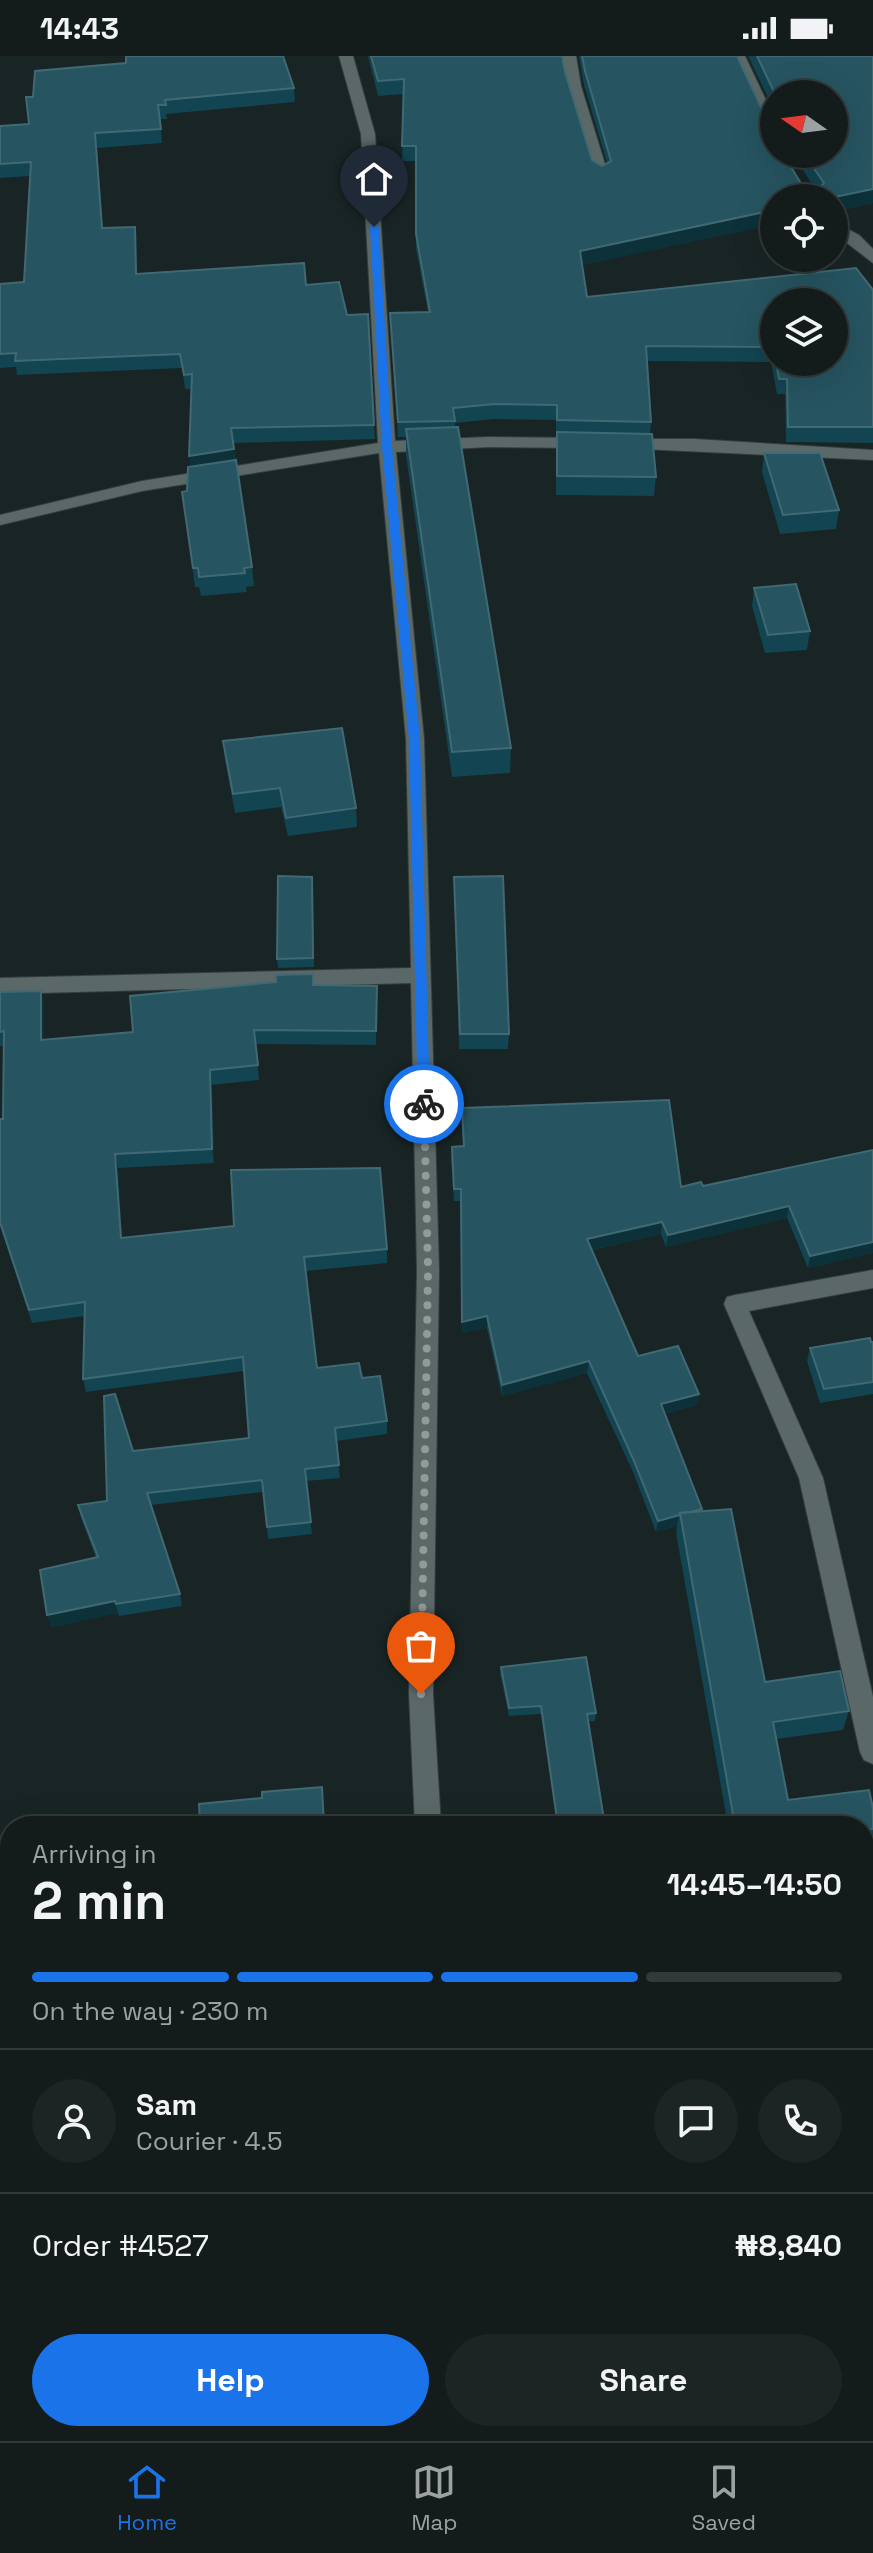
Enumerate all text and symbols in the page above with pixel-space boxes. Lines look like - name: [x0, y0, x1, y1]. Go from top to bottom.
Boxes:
- text: 14:43: [40, 9, 119, 48]
- north arrow: [760, 80, 848, 168]
- map controls: [760, 80, 848, 376]
- pin: [340, 145, 408, 227]
- icon: home: [352, 157, 396, 201]
- button: locate: [760, 184, 848, 272]
- button: layers: [760, 288, 848, 376]
- courier: [384, 1064, 464, 1144]
- icon: bike: [402, 1082, 446, 1126]
- pin: [387, 1612, 455, 1694]
- icon: bag: [399, 1624, 443, 1668]
- text: Arriving in: [32, 1837, 156, 1871]
- text: 14:45–14:50: [667, 1865, 842, 1904]
- text: 2 min: [32, 1868, 166, 1934]
- text: On the way · 230 m: [32, 1994, 268, 2028]
- button: person: [32, 2079, 116, 2163]
- button: chat: [654, 2079, 738, 2163]
- button: phone: [758, 2079, 842, 2163]
- text: Sam: [136, 2085, 197, 2124]
- text: Courier · 4.5: [136, 2124, 283, 2158]
- text: Order #4527: [32, 2226, 209, 2265]
- text: ₦8,840: [734, 2226, 842, 2265]
- button: Help: [32, 2334, 429, 2426]
- button: Share: [445, 2334, 842, 2426]
- tab: Home: [117, 2460, 177, 2536]
- tab: Map: [411, 2460, 457, 2536]
- tab: Saved: [692, 2460, 756, 2536]

